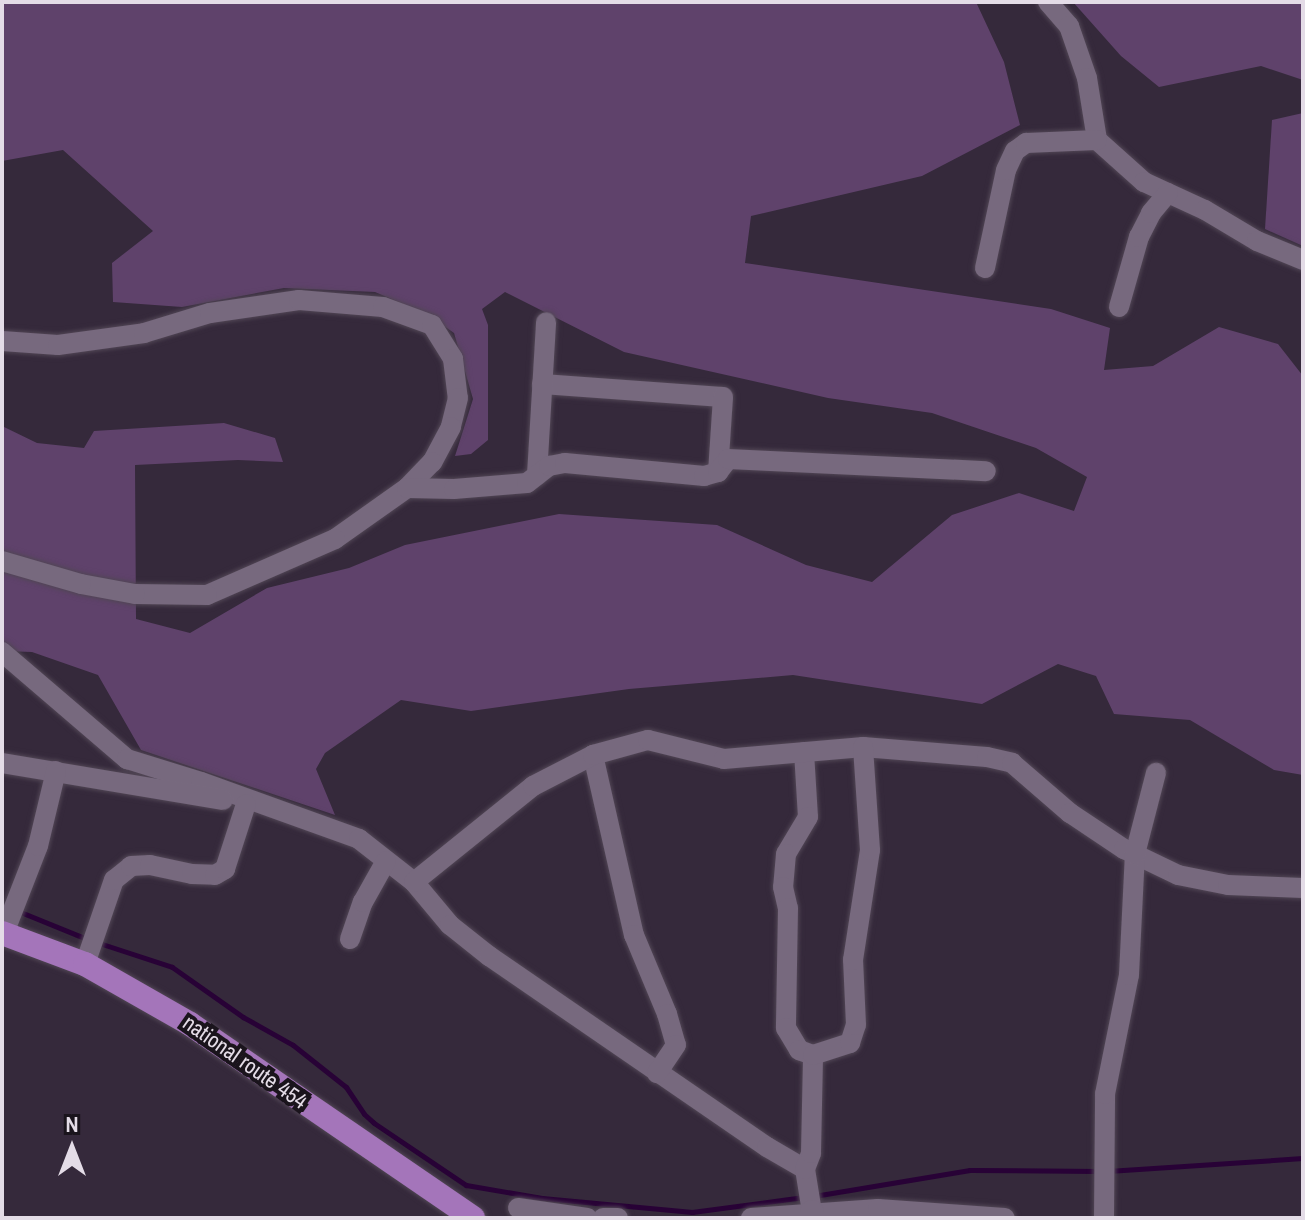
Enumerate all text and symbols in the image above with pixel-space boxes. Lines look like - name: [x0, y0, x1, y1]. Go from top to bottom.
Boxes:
- street label: national route 454: [178, 1009, 312, 1115]
- north arrow: [32, 1108, 112, 1188]
- text: N: [65, 1109, 79, 1139]

